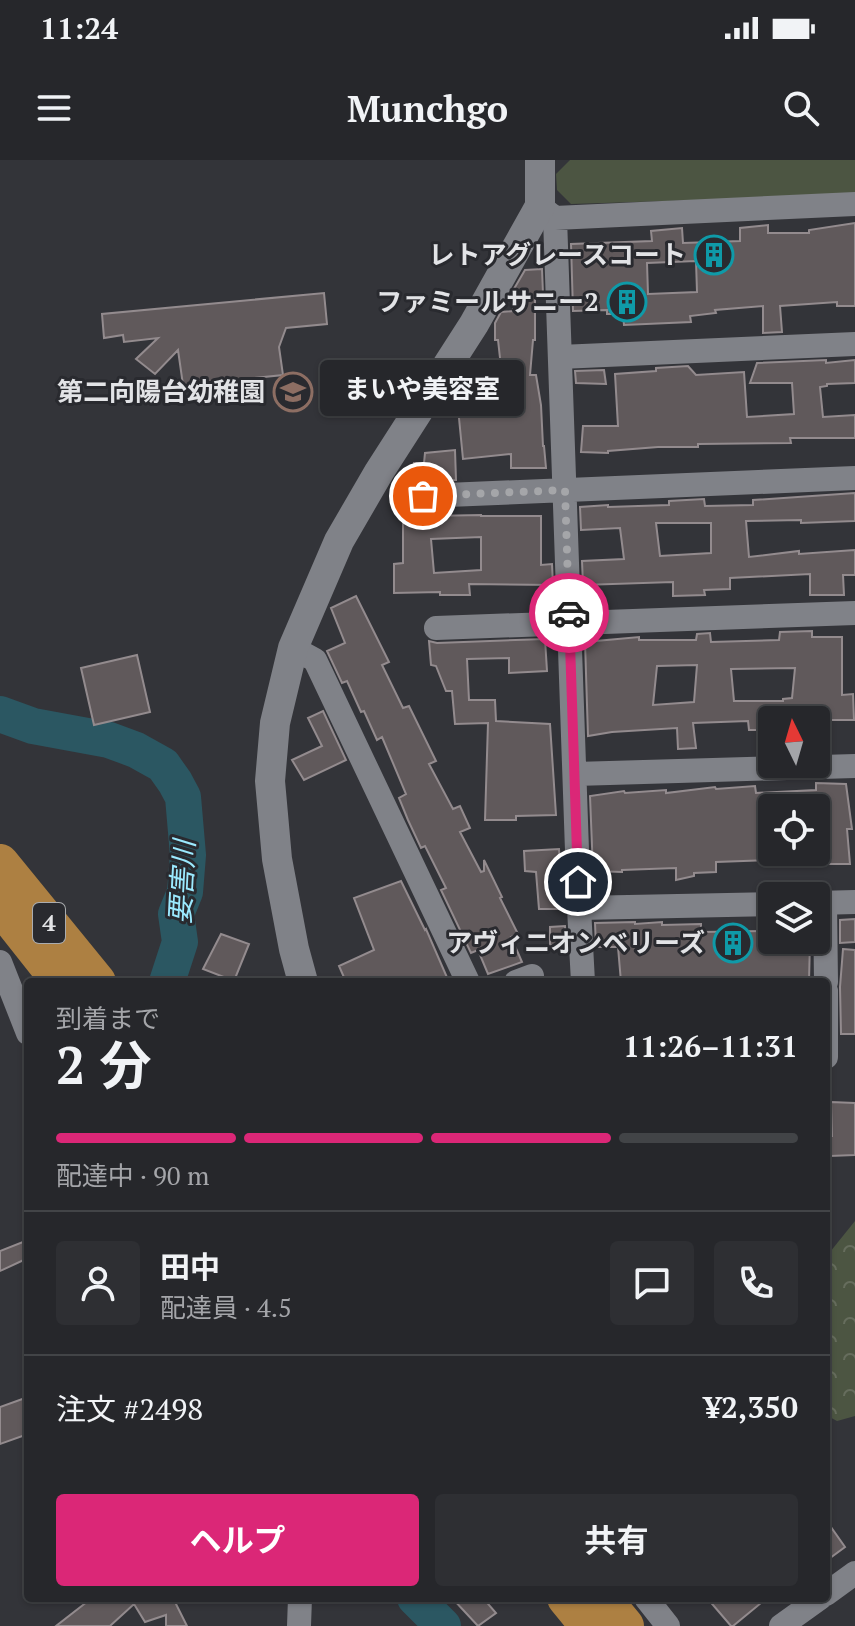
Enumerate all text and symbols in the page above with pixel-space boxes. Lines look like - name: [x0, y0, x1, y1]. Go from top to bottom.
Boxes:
- text: 11:24: [40, 8, 118, 48]
- text: Munchgo: [347, 85, 508, 132]
- icon: menu: [32, 86, 76, 130]
- icon: search: [779, 86, 823, 130]
- building icon: レトアグレースコート: [693, 234, 735, 276]
- place label: レトアグレースコート: [429, 237, 686, 271]
- building icon: ファミールサニー2: [606, 281, 648, 323]
- place label: ファミールサニー2: [376, 284, 599, 318]
- callout: まいや美容室: [321, 360, 525, 416]
- school or university icon: 第二向陽台幼稚園: [272, 371, 314, 413]
- text: まいや美容室: [344, 371, 500, 405]
- place label: 第二向陽台幼稚園: [57, 374, 265, 408]
- pin: [389, 462, 457, 530]
- icon: bag: [401, 474, 445, 518]
- courier: [529, 573, 609, 653]
- icon: car: [547, 591, 591, 635]
- north arrow: [758, 706, 830, 778]
- map controls: [758, 706, 830, 954]
- button: locate: [758, 794, 830, 866]
- water label: 要害川: [161, 836, 202, 925]
- pin: [544, 848, 612, 916]
- icon: home: [556, 860, 600, 904]
- button: layers: [758, 882, 830, 954]
- road number: 4: [33, 903, 65, 943]
- building icon: アヴィニオンベリーズ: [712, 922, 754, 964]
- place label: アヴィニオンベリーズ: [446, 925, 705, 959]
- text: 到着まで: [56, 1001, 160, 1035]
- text: 11:26–11:31: [623, 1026, 798, 1066]
- text: 2 分: [56, 1030, 151, 1099]
- text: 配達中 · 90 m: [56, 1158, 209, 1192]
- button: person: [56, 1241, 140, 1325]
- button: chat: [610, 1241, 694, 1325]
- button: phone: [714, 1241, 798, 1325]
- text: 田中: [160, 1247, 220, 1287]
- text: 配達員 · 4.5: [160, 1290, 292, 1324]
- text: ¥2,350: [704, 1387, 798, 1427]
- text: 注文 #2498: [56, 1389, 203, 1429]
- button: ヘルプ: [56, 1494, 419, 1586]
- button: 共有: [435, 1494, 798, 1586]

